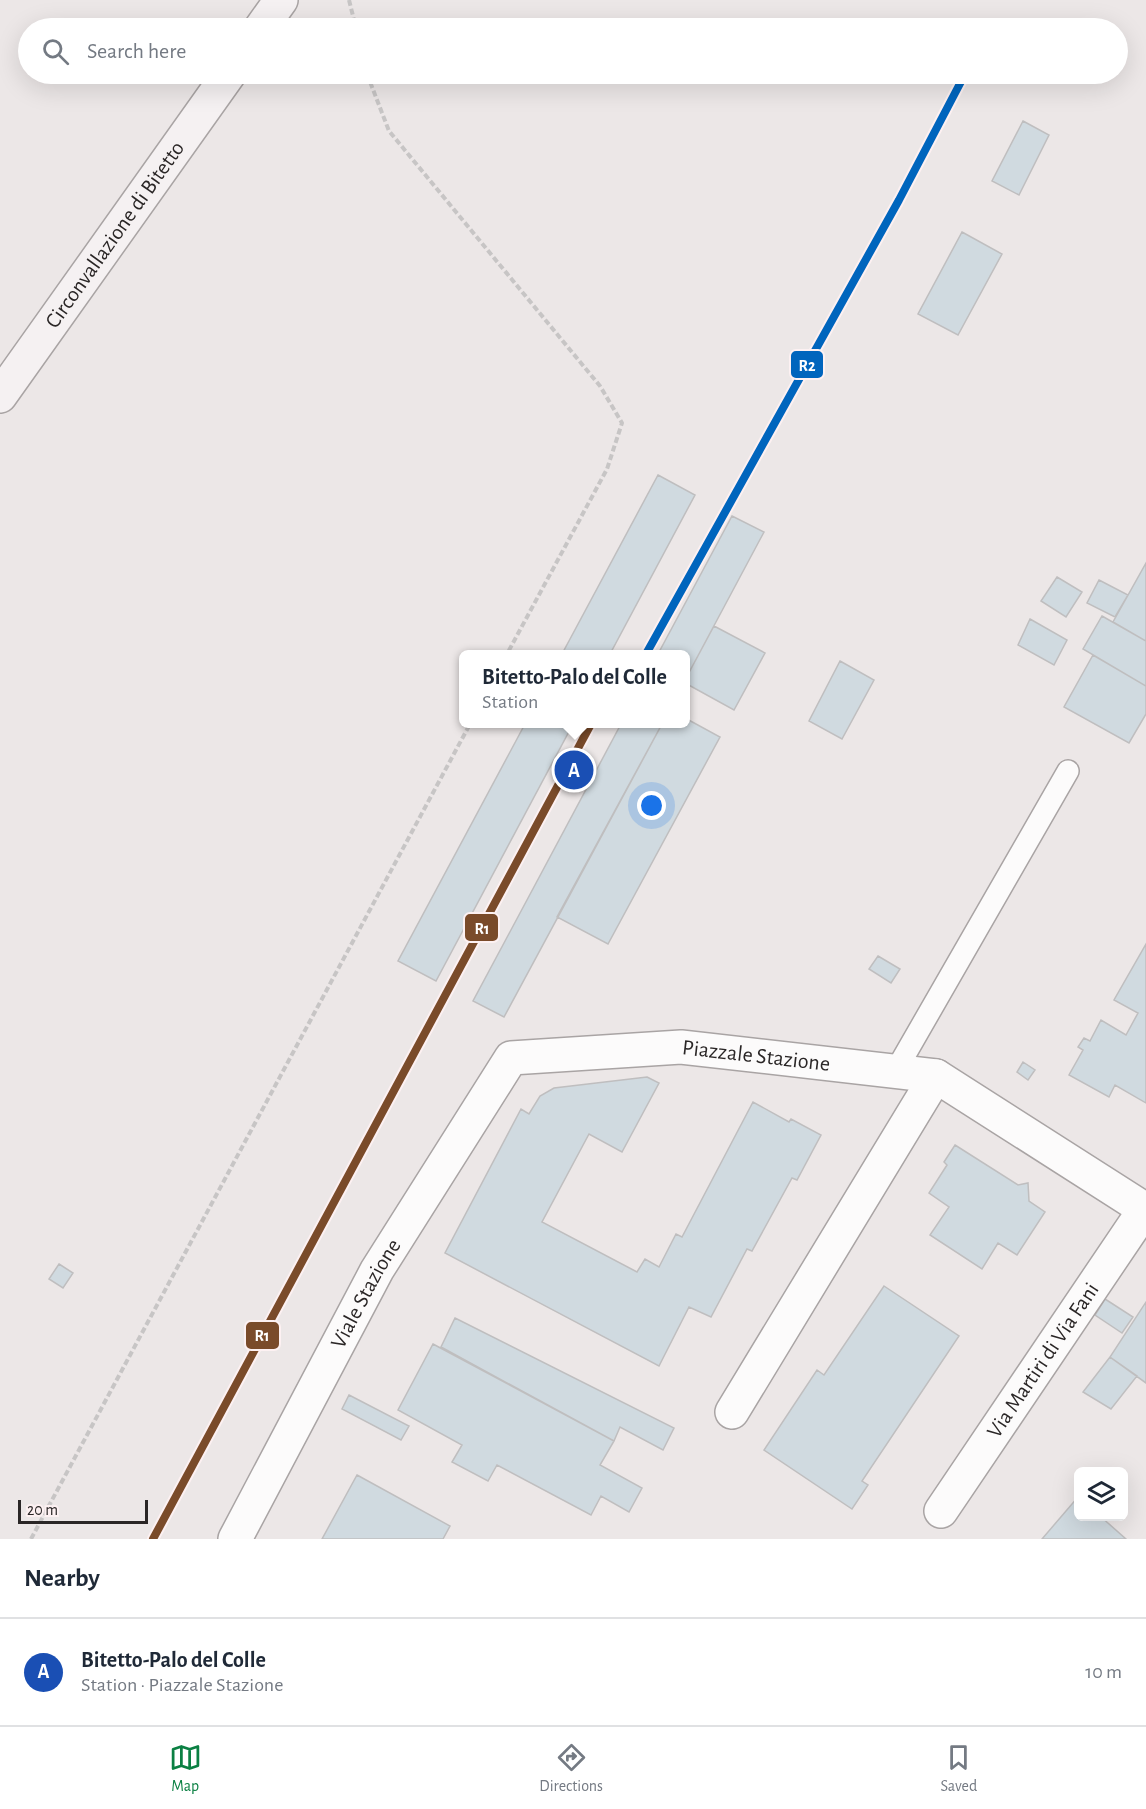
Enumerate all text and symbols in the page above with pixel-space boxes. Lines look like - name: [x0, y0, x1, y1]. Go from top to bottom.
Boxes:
- search box: [18, 18, 1128, 84]
- icon: search: [39, 35, 72, 68]
- text: Search here: [87, 40, 186, 62]
- street label: Circonvallazione di Bitetto: [41, 137, 188, 332]
- line badge: R2: [790, 350, 824, 379]
- text: R2: [799, 358, 816, 374]
- popup: [459, 650, 690, 728]
- text: Bitetto-Palo del Colle: [482, 666, 667, 688]
- text: Station: [482, 692, 538, 712]
- pin: A: [554, 748, 594, 792]
- your location: [637, 791, 666, 820]
- line badge: R1: [464, 913, 499, 942]
- text: R1: [474, 921, 490, 937]
- street label: Piazzale Stazione: [681, 1036, 831, 1075]
- street label: Viale Stazione: [327, 1235, 405, 1352]
- street label: Via Martiri di Via Fani: [983, 1279, 1103, 1442]
- line badge: R1: [245, 1321, 280, 1350]
- text: R1: [254, 1328, 270, 1344]
- map controls: [1074, 1467, 1128, 1521]
- button: layers: [1074, 1467, 1128, 1521]
- scale bar: [18, 1497, 148, 1524]
- text: 20 m: [27, 1502, 58, 1518]
- text: Nearby: [24, 1565, 100, 1591]
- text: Bitetto-Palo del Colle: [81, 1649, 266, 1671]
- text: A: [38, 1662, 50, 1682]
- text: 10 m: [1085, 1662, 1122, 1682]
- text: Station · Piazzale Stazione: [81, 1675, 283, 1695]
- tab: Map: [169, 1741, 202, 1796]
- tab: Directions: [539, 1741, 603, 1796]
- tab: Saved: [941, 1741, 977, 1796]

